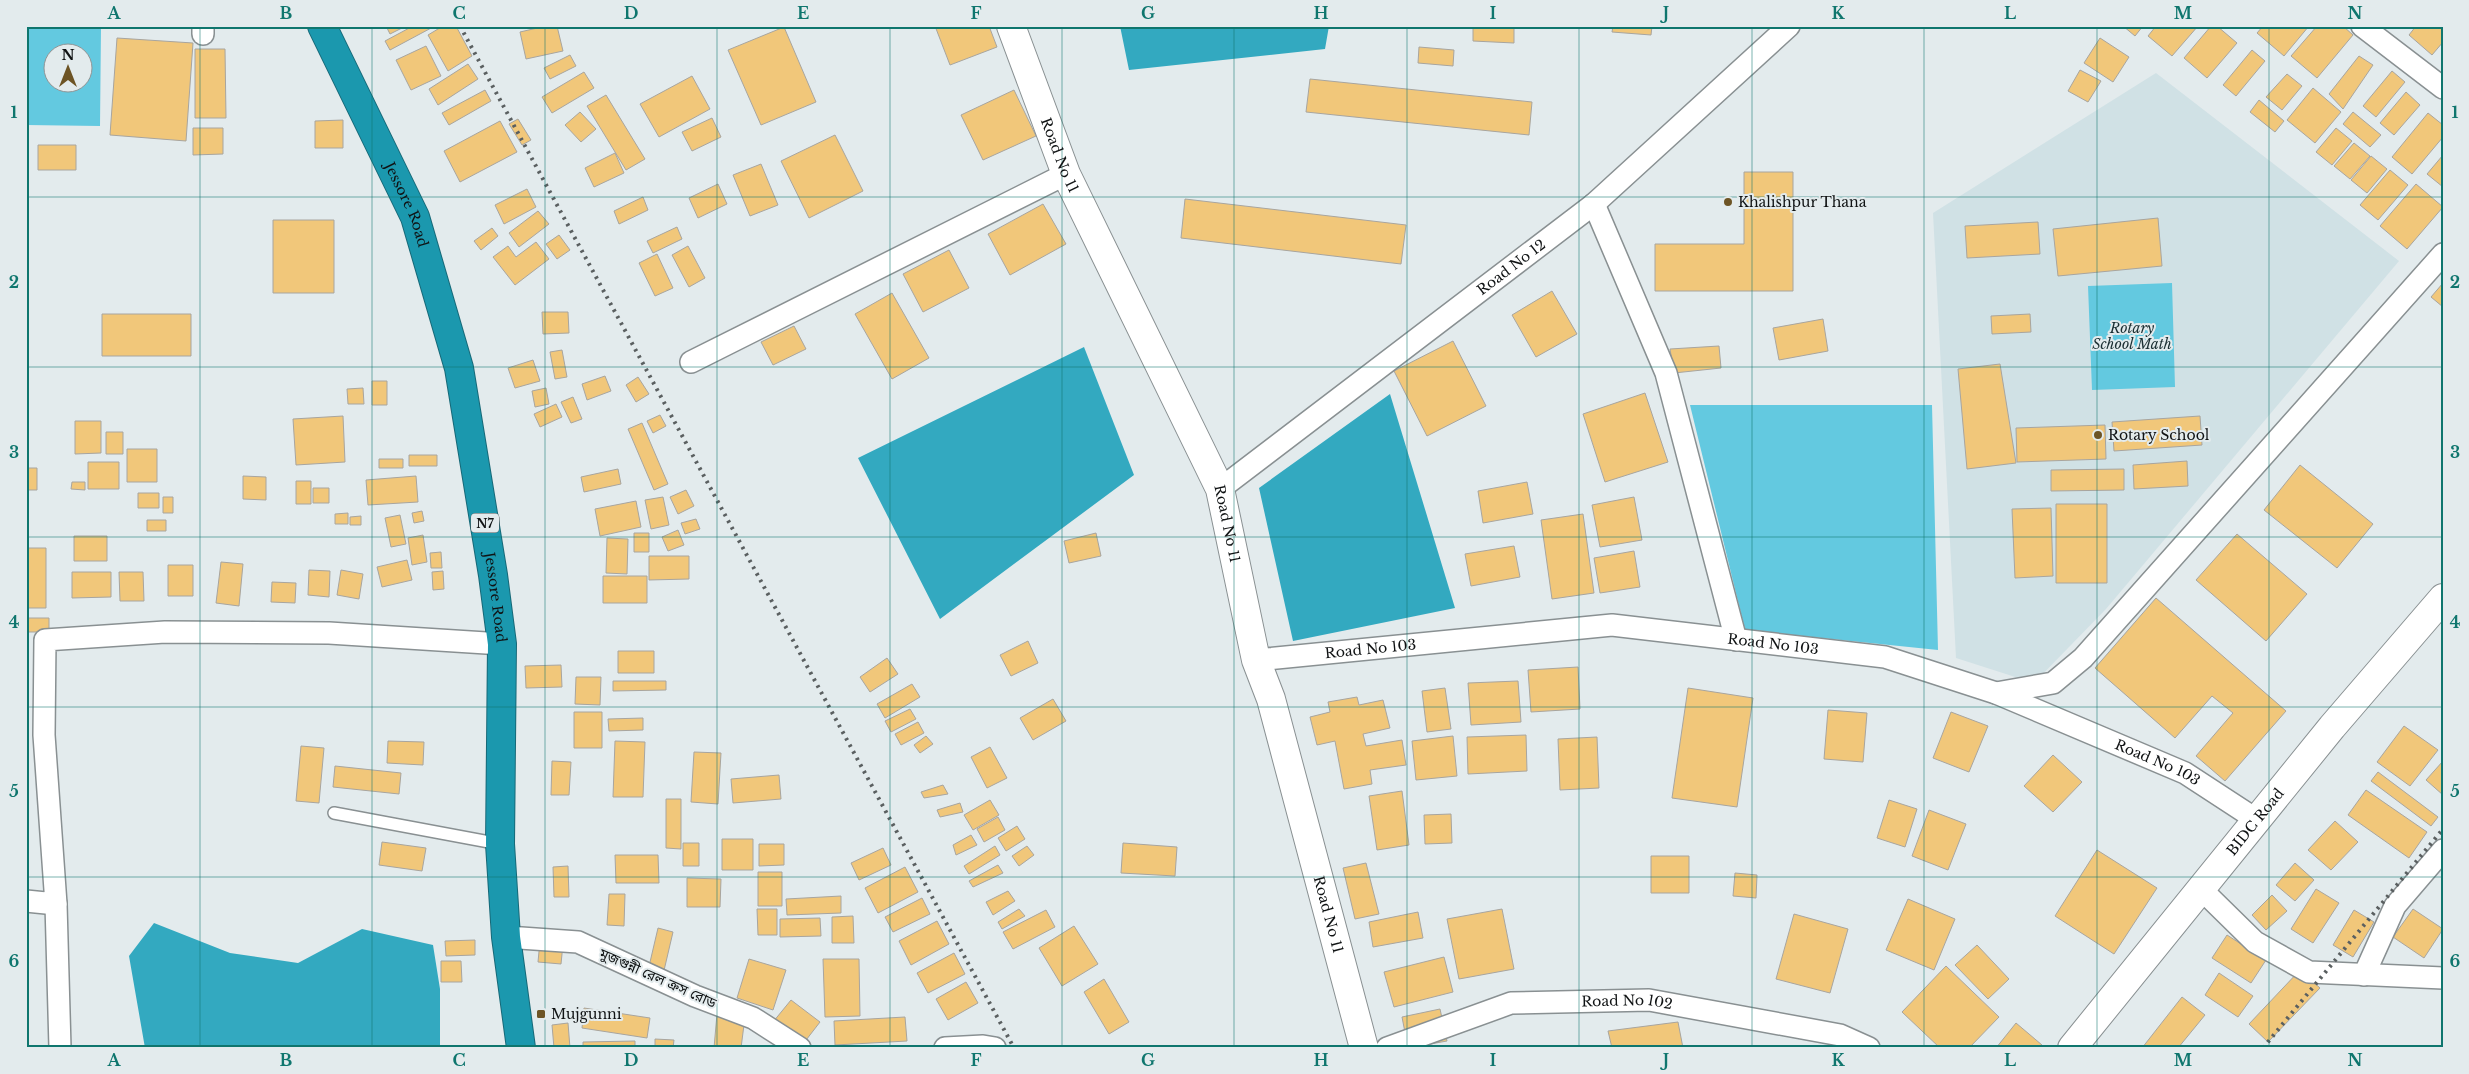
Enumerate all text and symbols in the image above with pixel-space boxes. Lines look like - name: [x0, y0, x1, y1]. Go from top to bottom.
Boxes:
- text: A: [107, 3, 122, 23]
- text: B: [280, 3, 293, 23]
- text: C: [452, 3, 466, 23]
- text: D: [624, 3, 638, 23]
- text: E: [797, 3, 809, 23]
- text: F: [970, 3, 982, 23]
- text: G: [1141, 3, 1155, 23]
- text: H: [1313, 3, 1329, 23]
- text: I: [1490, 3, 1497, 23]
- text: J: [1660, 3, 1669, 23]
- text: K: [1831, 3, 1845, 23]
- text: L: [2004, 3, 2016, 23]
- text: M: [2174, 3, 2192, 23]
- text: N: [2347, 3, 2363, 23]
- north arrow: [42, 42, 92, 92]
- text: N: [61, 46, 75, 64]
- text: 1: [11, 102, 18, 122]
- text: 1: [2452, 102, 2459, 122]
- street label: Road No 11: [1037, 115, 1083, 196]
- street label: Jessore Road: [380, 157, 432, 250]
- place label: Khalishpur Thana: [1738, 193, 1867, 211]
- marker: Khalishpur Thana: [1722, 196, 1734, 208]
- street label: Road No 12: [1473, 235, 1549, 299]
- text: 2: [9, 272, 19, 292]
- text: 2: [2450, 272, 2460, 292]
- park label: Rotary School Math: [2092, 319, 2172, 353]
- place label: Rotary School: [2108, 426, 2210, 444]
- marker: Rotary School: [2092, 429, 2104, 441]
- text: 3: [9, 442, 19, 462]
- text: 3: [2450, 442, 2460, 462]
- street label: Road No 11: [1210, 483, 1244, 564]
- road number: N7: [471, 514, 499, 532]
- street label: Jessore Road: [480, 549, 511, 644]
- text: 4: [9, 612, 19, 632]
- text: 4: [2450, 612, 2460, 632]
- street label: Road No 103: [1727, 630, 1820, 658]
- street label: Road No 103: [1324, 635, 1417, 662]
- street label: Road No 103: [2112, 735, 2204, 789]
- text: 5: [9, 781, 19, 801]
- text: 5: [2450, 781, 2460, 801]
- street label: BIDC Road: [2223, 784, 2288, 859]
- street label: Road No 11: [1310, 874, 1347, 955]
- street label: মুজগুন্নী রেল ক্রস রোড: [596, 944, 720, 1012]
- text: 6: [9, 951, 20, 971]
- text: 6: [2450, 951, 2461, 971]
- street label: Road No 102: [1581, 991, 1674, 1013]
- place label: Mujgunni: [551, 1005, 622, 1023]
- marker: Mujgunni: [535, 1008, 547, 1020]
- text: A: [107, 1050, 122, 1070]
- text: B: [280, 1050, 293, 1070]
- text: C: [452, 1050, 466, 1070]
- text: D: [624, 1050, 638, 1070]
- text: E: [797, 1050, 809, 1070]
- text: F: [970, 1050, 982, 1070]
- text: G: [1141, 1050, 1155, 1070]
- text: H: [1313, 1050, 1329, 1070]
- text: I: [1490, 1050, 1497, 1070]
- text: J: [1660, 1050, 1669, 1070]
- text: K: [1831, 1050, 1845, 1070]
- text: L: [2004, 1050, 2016, 1070]
- text: M: [2174, 1050, 2192, 1070]
- text: N: [2347, 1050, 2363, 1070]

